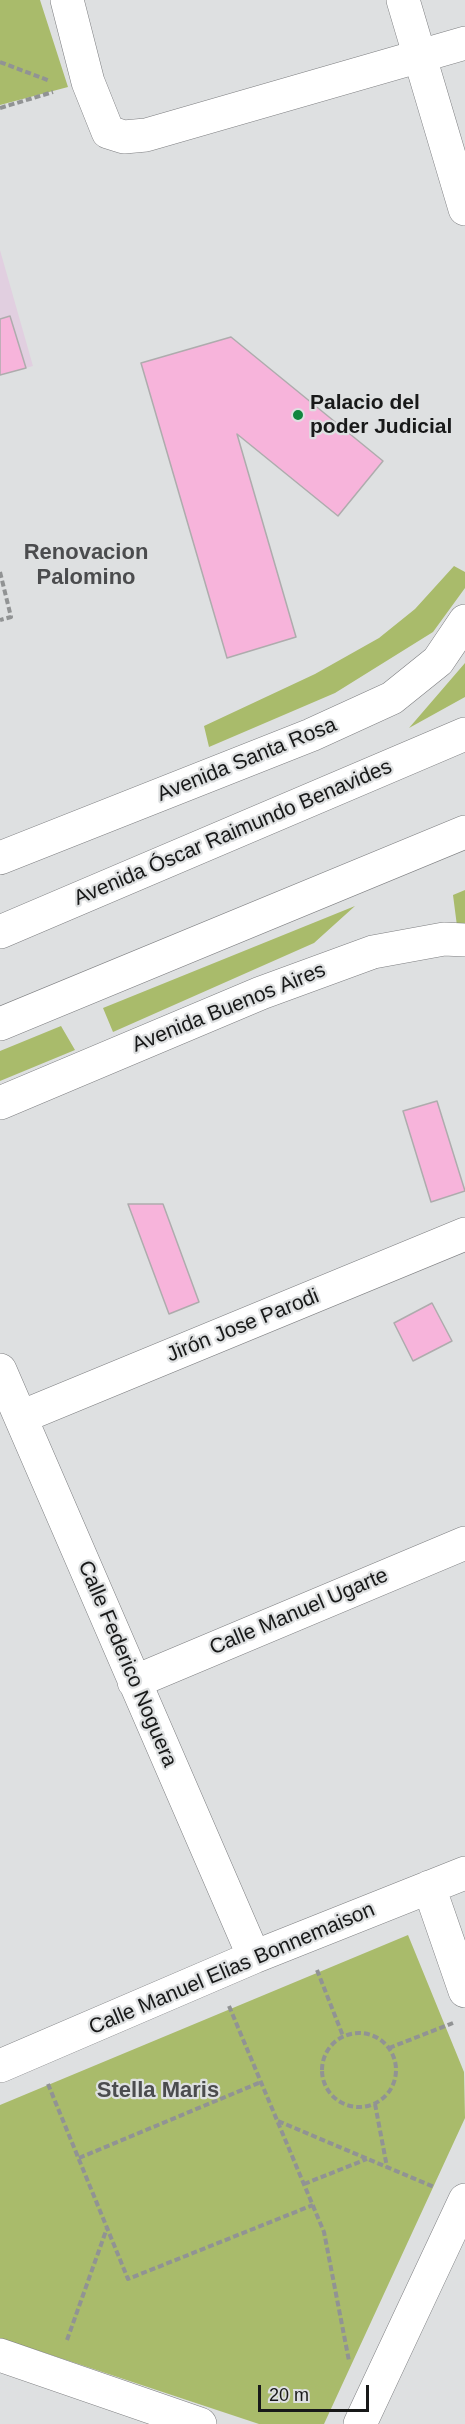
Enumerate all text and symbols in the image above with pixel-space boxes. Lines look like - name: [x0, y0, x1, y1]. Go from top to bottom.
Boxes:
- place label: Palacio del poder Judicial: [310, 390, 452, 440]
- marker: Palacio del poder Judicial: [291, 408, 305, 422]
- district label: Renovacion Palomino: [24, 540, 148, 592]
- street label: Avenida Santa Rosa: [154, 713, 340, 807]
- street label: Avenida Óscar Raimundo Benavides: [70, 754, 396, 912]
- street label: Avenida Buenos Aires: [129, 958, 329, 1058]
- street label: Jirón Jose Parodi: [163, 1284, 323, 1368]
- street label: Calle Federico Noguera: [72, 1557, 182, 1771]
- street label: Calle Manuel Ugarte: [206, 1563, 392, 1661]
- street label: Calle Manuel Elias Bonnemaison: [85, 1897, 379, 2041]
- district label: Stella Maris: [97, 2078, 219, 2104]
- scale bar: [261, 2373, 372, 2411]
- text: 20 m: [269, 2385, 309, 2405]

